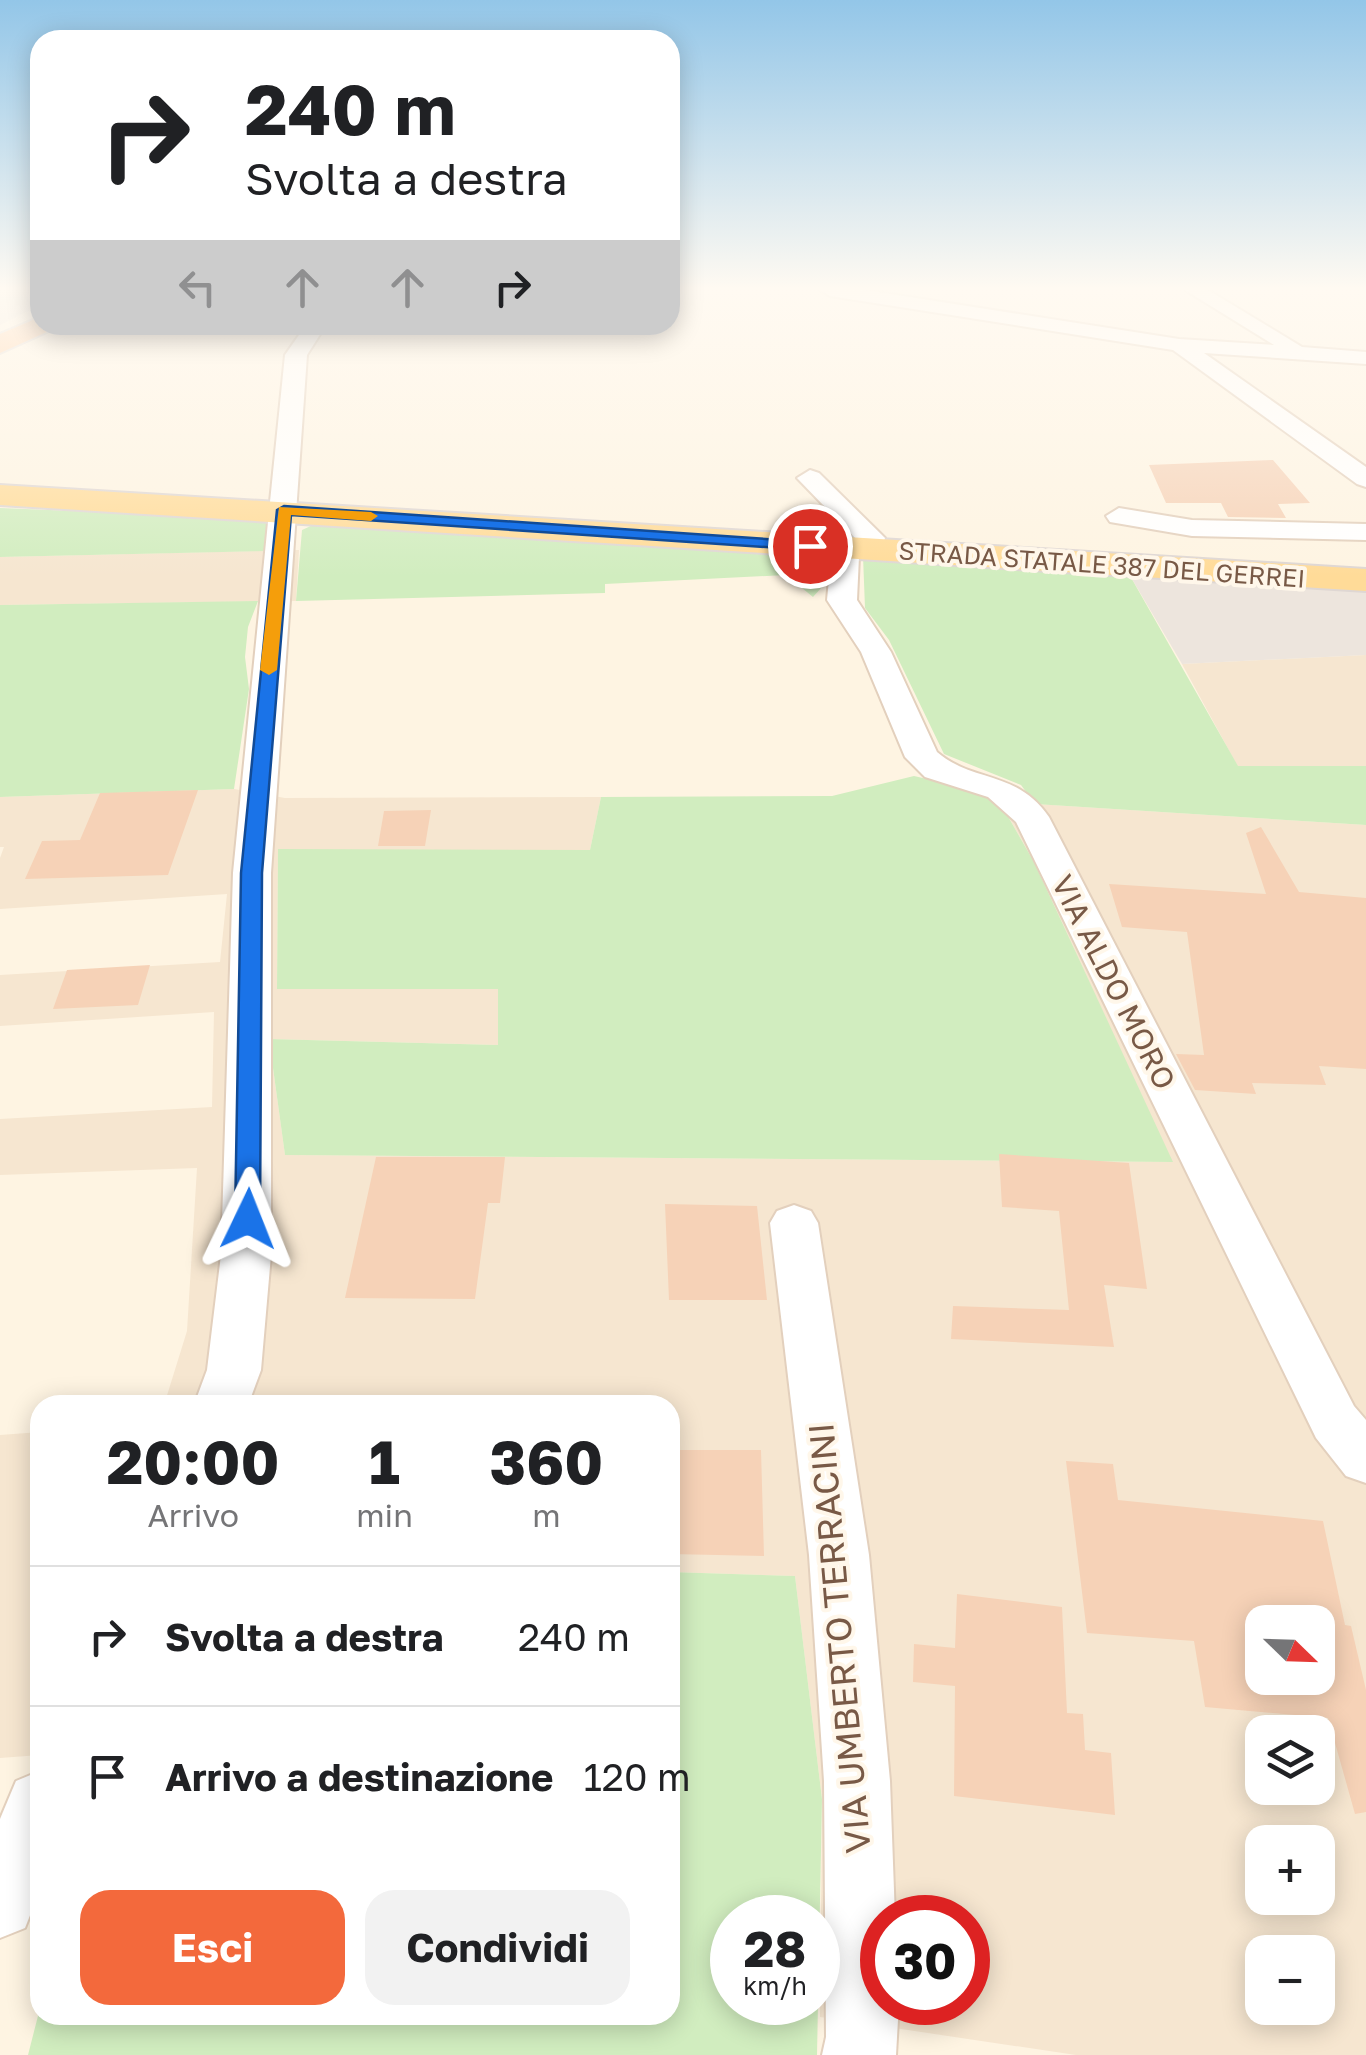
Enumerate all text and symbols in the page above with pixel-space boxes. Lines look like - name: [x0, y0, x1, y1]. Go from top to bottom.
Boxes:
- text: 240 m: [245, 66, 456, 150]
- icon: right: [80, 70, 210, 200]
- text: Svolta a destra: [245, 151, 568, 205]
- icon: left: [170, 260, 225, 315]
- icon: ahead: [275, 260, 330, 315]
- icon: ahead: [380, 260, 435, 315]
- icon: right: [485, 260, 540, 315]
- pin: [768, 504, 853, 589]
- icon: arrive: [783, 519, 838, 574]
- street label: STRADA STATALE 387 DEL GERREI: [898, 534, 1306, 594]
- street label: VIA ALDO MORO: [1044, 869, 1184, 1095]
- position arrow: [196, 1167, 300, 1271]
- street label: VIA UMBERTO TERRACINI: [799, 1421, 879, 1855]
- text: 20:00: [107, 1425, 280, 1497]
- text: 1: [369, 1425, 400, 1497]
- text: 360: [490, 1425, 603, 1497]
- text: Arrivo: [147, 1496, 239, 1534]
- text: min: [356, 1496, 413, 1534]
- text: m: [532, 1496, 561, 1534]
- north arrow: [1245, 1605, 1335, 1695]
- map controls: [1245, 1605, 1335, 2025]
- icon: right: [80, 1609, 135, 1664]
- text: Svolta a destra: [165, 1614, 444, 1659]
- text: 240 m: [518, 1614, 630, 1659]
- button: layers: [1245, 1715, 1335, 1805]
- icon: arrive: [80, 1749, 135, 1804]
- text: Arrivo a destinazione: [165, 1754, 553, 1799]
- text: 120 m: [583, 1754, 691, 1799]
- button: +: [1245, 1825, 1335, 1915]
- button: Esci: [80, 1890, 345, 2005]
- button: Condividi: [365, 1890, 630, 2005]
- speed limit sign: 30: [860, 1895, 990, 2025]
- text: 28: [744, 1918, 806, 1978]
- button: −: [1245, 1935, 1335, 2025]
- text: km/h: [743, 1970, 807, 2001]

